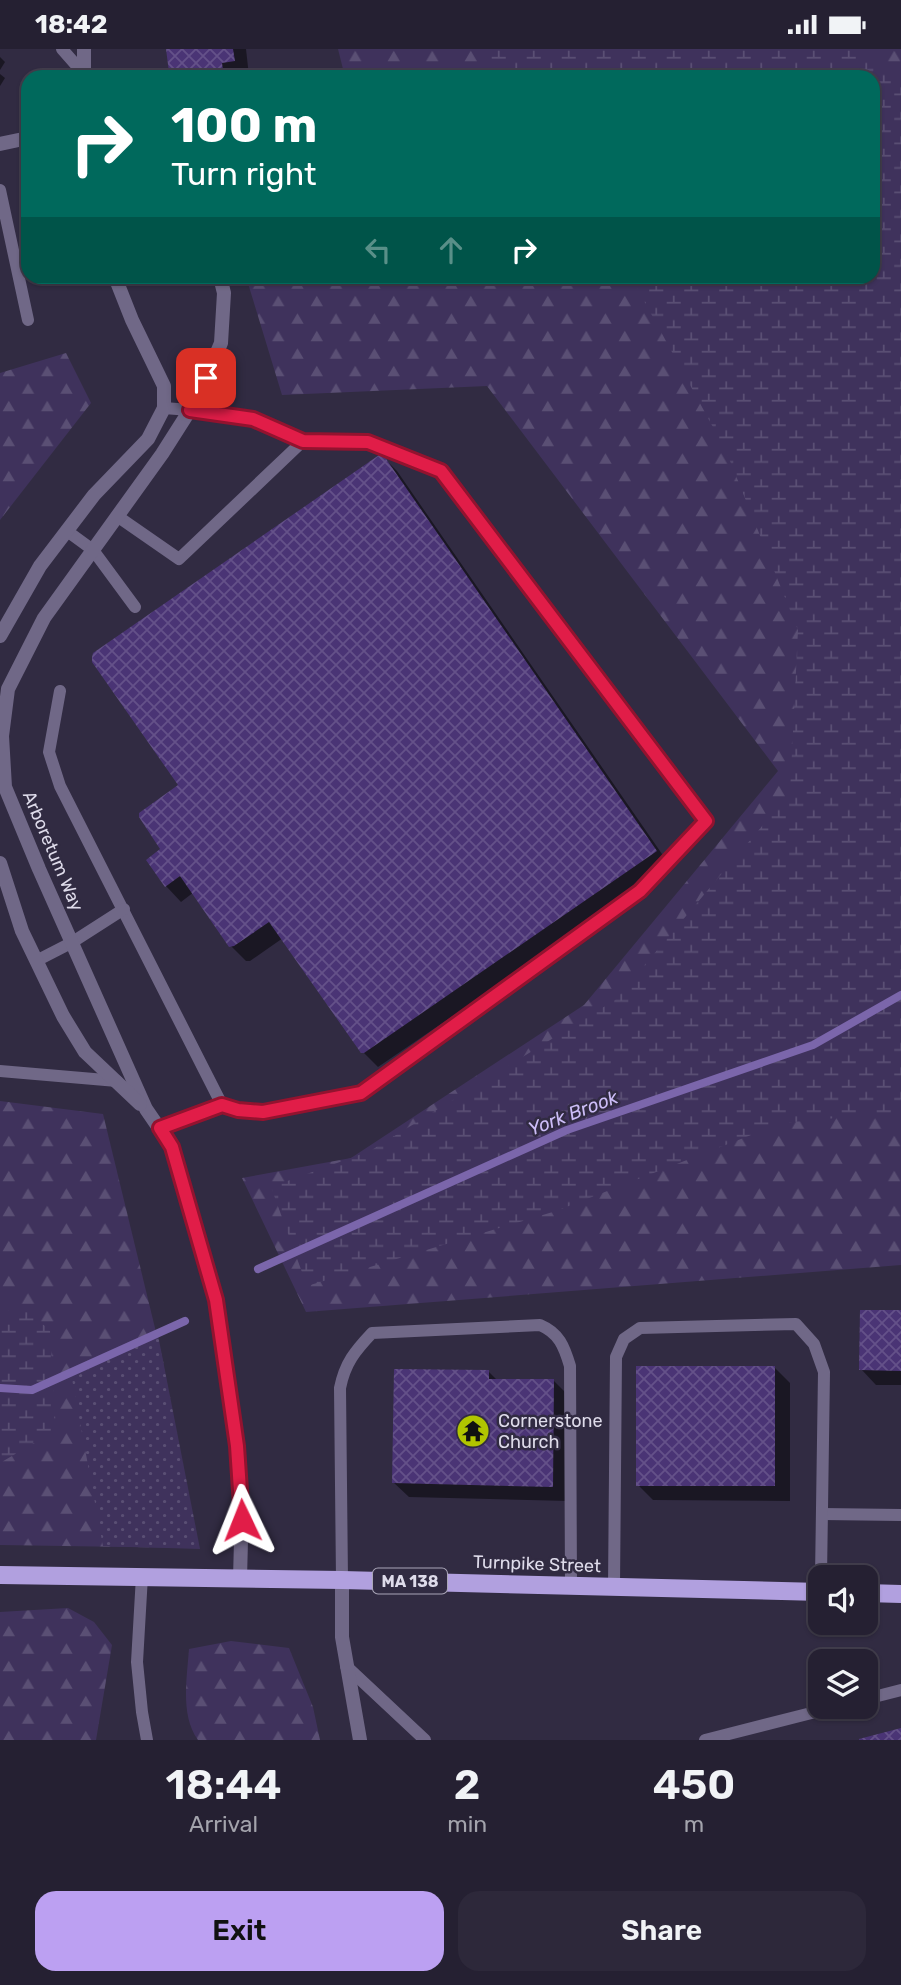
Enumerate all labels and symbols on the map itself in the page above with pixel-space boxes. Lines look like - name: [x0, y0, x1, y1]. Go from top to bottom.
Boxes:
- pin: [176, 348, 236, 408]
- street label: Arboretum Way: [18, 788, 88, 914]
- water label: York Brook: [525, 1085, 621, 1141]
- place label: Cornerstone Church: [498, 1410, 603, 1453]
- temple icon: Cornerstone Church: [454, 1412, 492, 1450]
- position arrow: [205, 1483, 279, 1557]
- street label: Turnpike Street: [473, 1551, 601, 1577]
- road number: MA 138: [373, 1569, 447, 1593]

